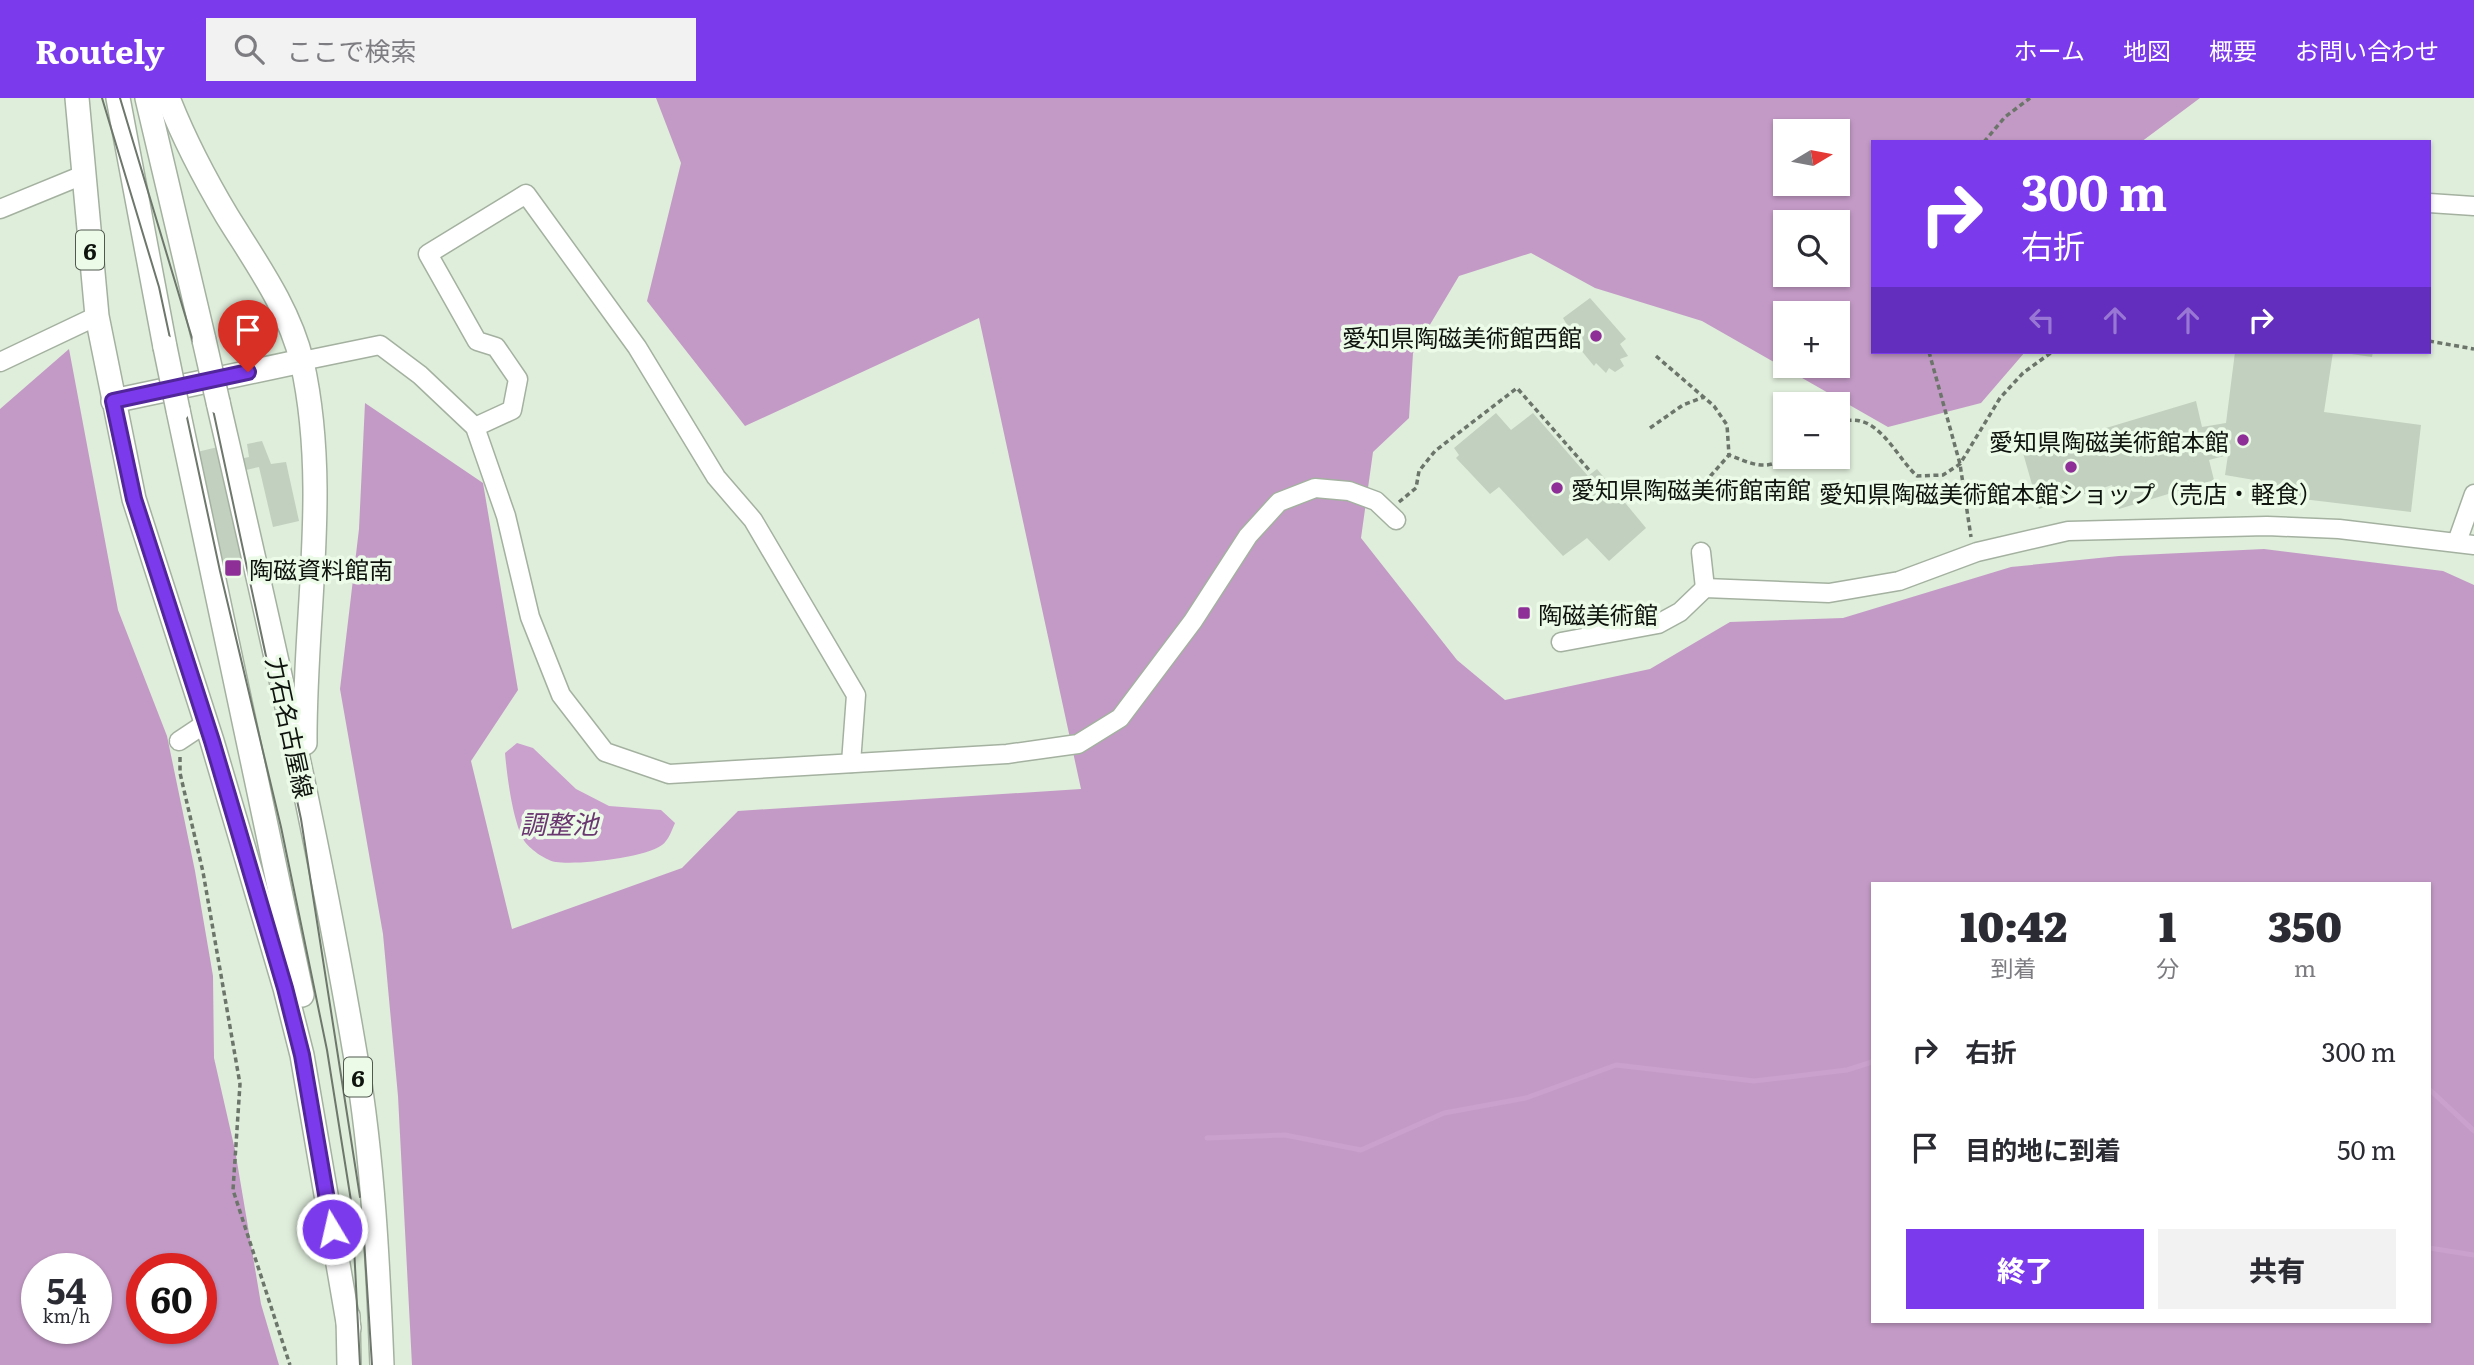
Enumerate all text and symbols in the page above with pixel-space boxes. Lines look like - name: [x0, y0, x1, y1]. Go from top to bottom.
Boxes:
- search box: [206, 18, 696, 81]
- text: Routely: [35, 25, 164, 74]
- icon: search: [230, 30, 268, 68]
- text: ここで検索: [286, 30, 416, 69]
- text: ホーム: [2014, 32, 2085, 67]
- text: 地図: [2123, 32, 2171, 67]
- text: 概要: [2209, 32, 2257, 67]
- text: お問い合わせ: [2295, 32, 2439, 67]
- north arrow: [1773, 119, 1850, 196]
- map controls: [1773, 119, 1850, 469]
- text: 300 m: [2021, 153, 2167, 226]
- icon: right: [1906, 168, 1997, 259]
- button: search: [1773, 210, 1850, 287]
- text: 右折: [2021, 220, 2085, 268]
- road number: 6: [76, 230, 104, 270]
- pin: [218, 300, 278, 372]
- button: +: [1773, 301, 1850, 378]
- icon: left: [2023, 301, 2061, 339]
- icon: ahead: [2096, 301, 2134, 339]
- icon: ahead: [2169, 301, 2207, 339]
- icon: right: [2242, 301, 2280, 339]
- icon: arrive: [229, 311, 267, 349]
- place label: 愛知県陶磁美術館西館: [1342, 319, 1582, 354]
- marker: 愛知県陶磁美術館西館: [1588, 328, 1604, 344]
- button: −: [1773, 392, 1850, 469]
- place label: 愛知県陶磁美術館本館: [1989, 423, 2229, 458]
- marker: 愛知県陶磁美術館本館: [2235, 432, 2251, 448]
- marker: 愛知県陶磁美術館本館ショップ（売店・軽食）: [2063, 459, 2079, 475]
- place label: 愛知県陶磁美術館南館: [1571, 471, 1811, 506]
- place label: 愛知県陶磁美術館本館ショップ（売店・軽食）: [1819, 475, 2323, 510]
- marker: 愛知県陶磁美術館南館: [1549, 480, 1565, 496]
- place label: 陶磁資料館南: [249, 551, 393, 586]
- marker: 陶磁資料館南: [223, 558, 243, 578]
- place label: 陶磁美術館: [1538, 596, 1658, 631]
- marker: 陶磁美術館: [1516, 605, 1532, 621]
- street label: 力石名古屋線: [259, 653, 323, 801]
- water label: 調整池: [520, 803, 601, 842]
- text: 10:42: [1960, 893, 2067, 955]
- text: 1: [2159, 893, 2176, 955]
- text: 350: [2268, 893, 2342, 955]
- text: 到着: [1991, 950, 2037, 984]
- text: 分: [2156, 950, 2179, 984]
- text: m: [2294, 950, 2316, 984]
- icon: right: [1906, 1031, 1944, 1069]
- text: 右折: [1965, 1031, 2017, 1070]
- text: 300 m: [2321, 1031, 2396, 1070]
- road number: 6: [344, 1058, 372, 1096]
- icon: arrive: [1906, 1129, 1944, 1167]
- text: 目的地に到着: [1965, 1129, 2121, 1168]
- text: 50 m: [2337, 1129, 2396, 1168]
- position arrow: [295, 1192, 369, 1266]
- button: 終了: [1906, 1229, 2144, 1309]
- button: 共有: [2158, 1229, 2396, 1309]
- speed limit sign: 60: [126, 1253, 217, 1344]
- text: 54: [46, 1263, 87, 1315]
- text: km/h: [43, 1302, 90, 1329]

